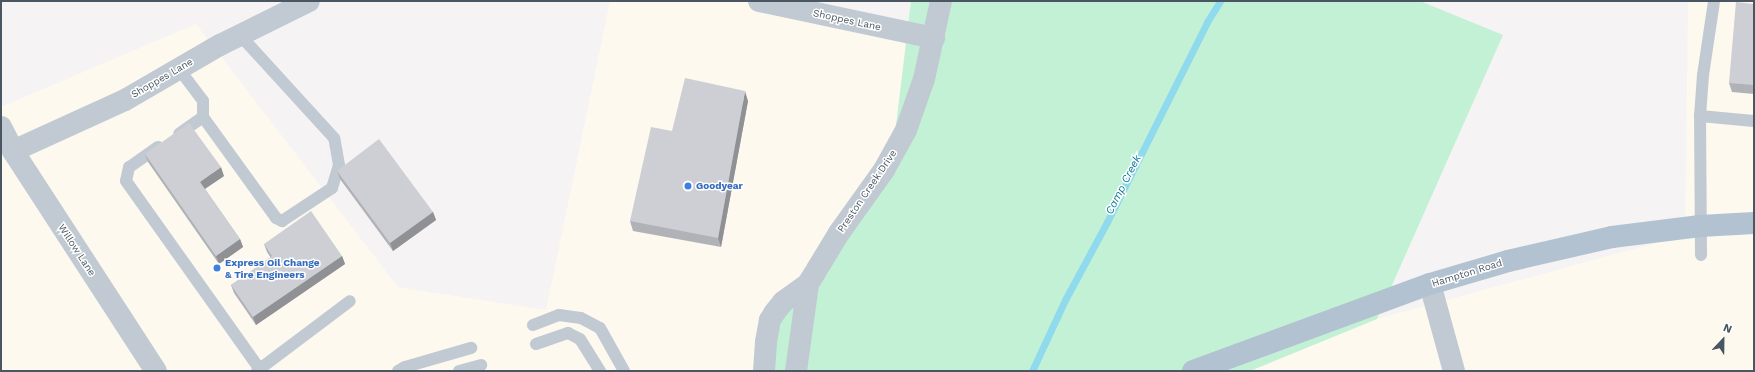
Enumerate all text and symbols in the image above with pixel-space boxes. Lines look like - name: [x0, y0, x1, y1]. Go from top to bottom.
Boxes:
- street label: Shoppes Lane: [812, 7, 882, 33]
- street label: Shoppes Lane: [129, 56, 195, 100]
- street label: Preston Creek Drive: [835, 147, 899, 235]
- water label: Camp Creek: [1103, 153, 1145, 217]
- place label: Goodyear: [696, 180, 743, 192]
- marker: Goodyear: [683, 181, 693, 191]
- street label: Willow Lane: [56, 222, 98, 278]
- place label: Express Oil Change & Tire Engineers: [225, 256, 320, 280]
- street label: Hampton Road: [1430, 257, 1504, 289]
- marker: Express Oil Change & Tire Engineers: [212, 263, 222, 273]
- north arrow: [1703, 320, 1743, 360]
- text: N: [1721, 321, 1734, 336]

